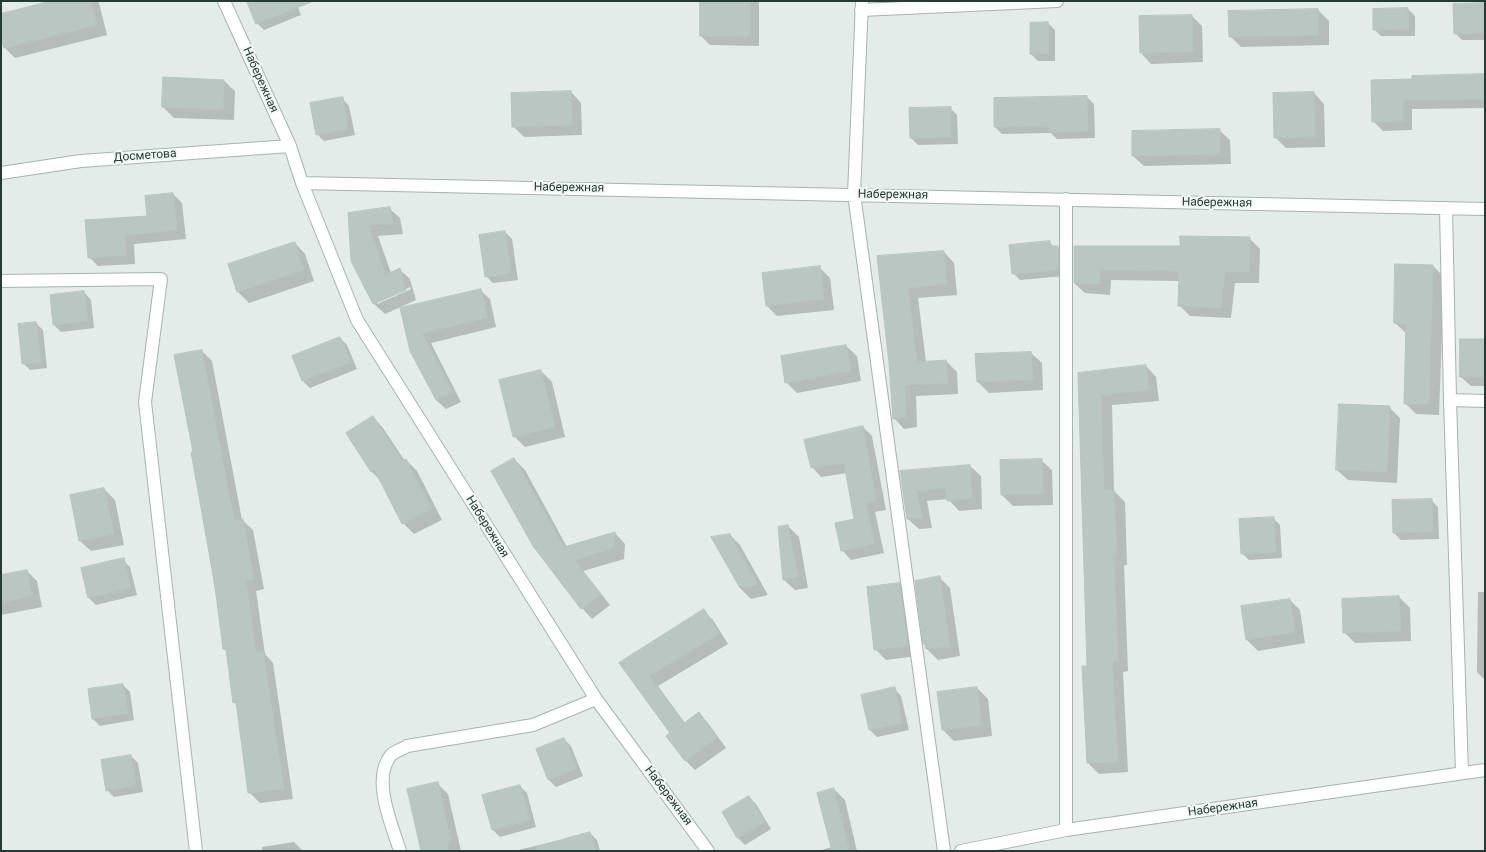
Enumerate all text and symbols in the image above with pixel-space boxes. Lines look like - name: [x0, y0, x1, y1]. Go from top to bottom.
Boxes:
- street label: Набережная: [239, 45, 281, 115]
- street label: Досметова: [113, 147, 177, 165]
- street label: Набережная: [534, 180, 604, 196]
- street label: Набережная: [858, 187, 928, 203]
- street label: Набережная: [1182, 195, 1252, 211]
- street label: Набережная: [462, 493, 512, 561]
- street label: Набережная: [641, 764, 695, 828]
- street label: Набережная: [1187, 796, 1259, 820]

